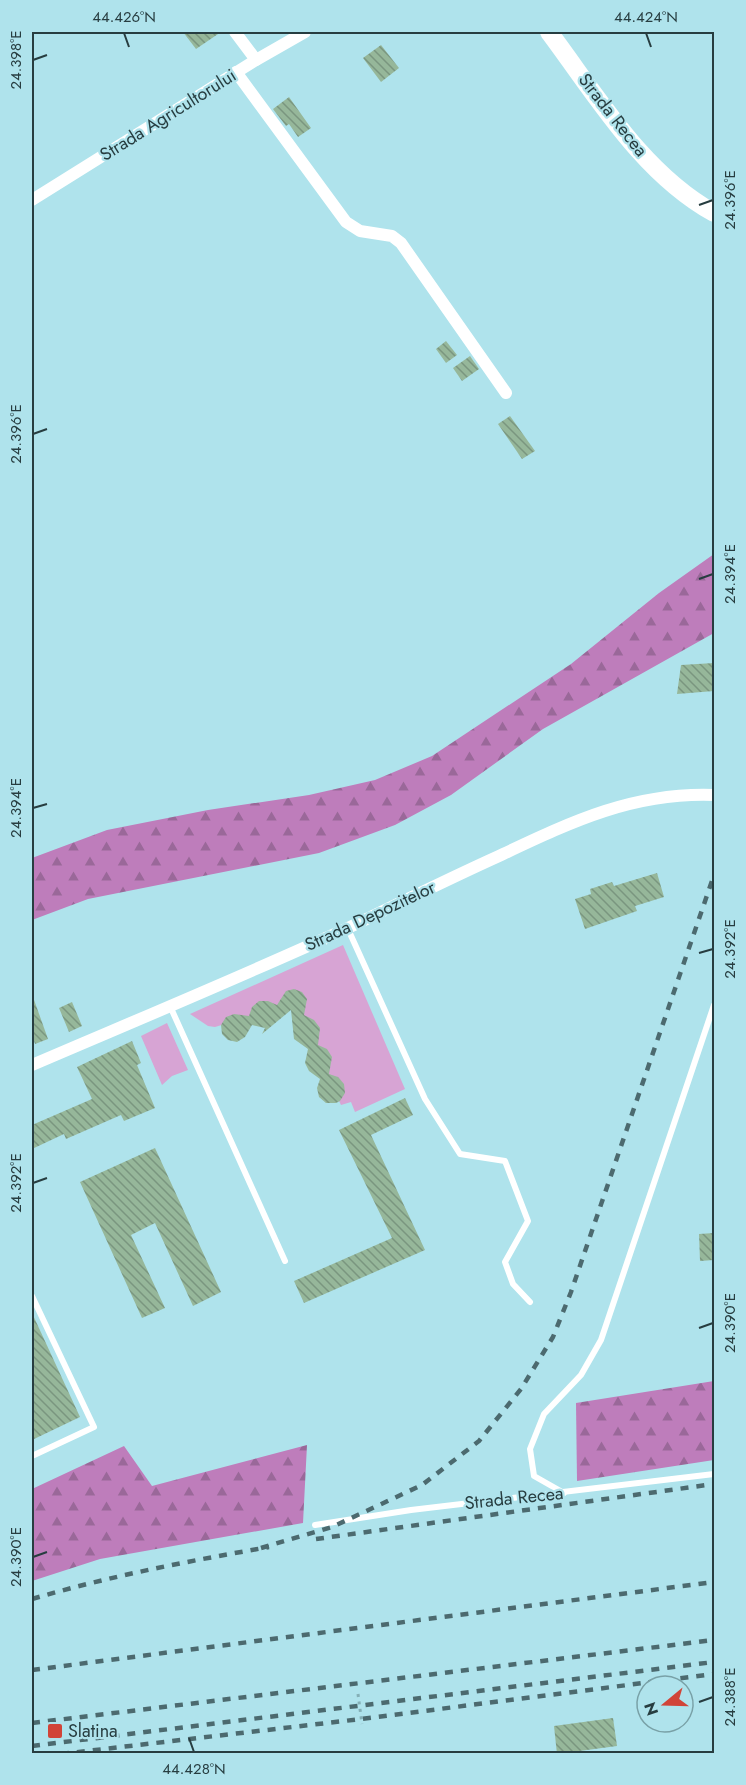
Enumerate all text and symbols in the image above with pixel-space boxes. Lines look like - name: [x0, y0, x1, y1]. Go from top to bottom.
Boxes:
- text: 44.426°N: [92, 6, 156, 28]
- text: 44.424°N: [614, 6, 678, 28]
- text: 24.398°E: [5, 30, 27, 90]
- street label: Strada Agricultorului: [95, 62, 241, 168]
- street label: Strada Recea: [572, 68, 654, 162]
- text: 24.396°E: [719, 170, 741, 230]
- text: 24.396°E: [5, 404, 27, 464]
- text: 24.394°E: [719, 544, 741, 604]
- text: 24.394°E: [5, 778, 27, 838]
- street label: Strada Depozitelor: [300, 874, 440, 958]
- text: 24.392°E: [719, 919, 741, 979]
- text: 24.392°E: [5, 1153, 27, 1213]
- text: 24.390°E: [719, 1293, 741, 1353]
- street label: Strada Recea: [463, 1480, 565, 1516]
- text: 24.390°E: [5, 1527, 27, 1587]
- text: 24.388°E: [719, 1668, 741, 1726]
- north arrow: [635, 1674, 695, 1734]
- text: N: [638, 1699, 664, 1718]
- place label: Slatina: [68, 1718, 118, 1744]
- marker: Slatina: [46, 1722, 64, 1740]
- text: 44.428°N: [162, 1758, 226, 1780]

